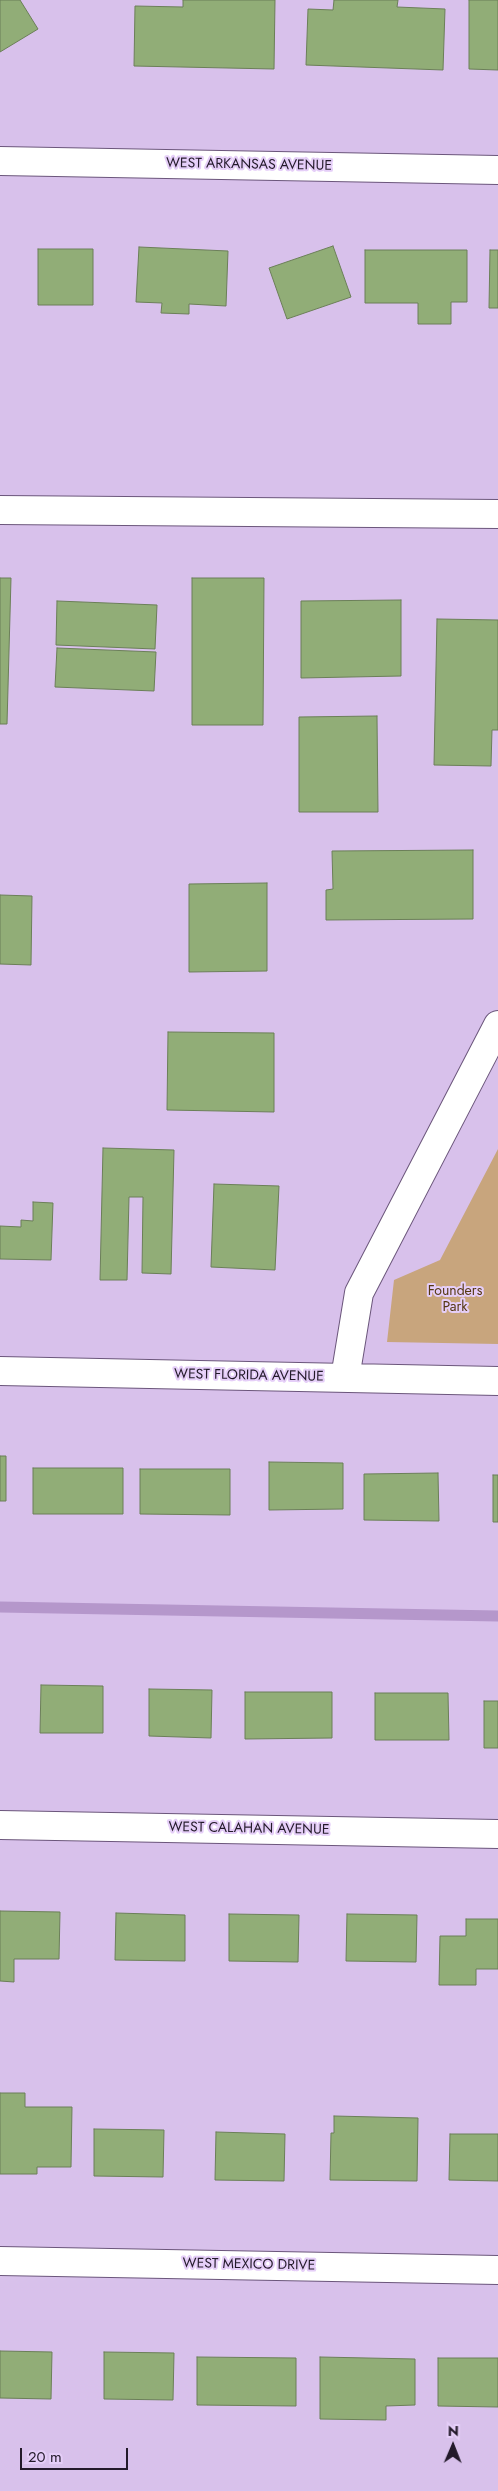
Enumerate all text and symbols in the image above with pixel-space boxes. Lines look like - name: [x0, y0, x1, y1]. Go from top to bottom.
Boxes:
- street label: WEST ARKANSAS AVENUE: [166, 155, 332, 175]
- park label: Founders Park: [428, 1284, 482, 1316]
- street label: WEST FLORIDA AVENUE: [174, 1366, 324, 1386]
- street label: WEST CALAHAN AVENUE: [168, 1819, 330, 1839]
- street label: WEST MEXICO DRIVE: [182, 2255, 316, 2275]
- north arrow: [428, 2421, 478, 2471]
- text: N: [448, 2421, 459, 2441]
- scale bar: [22, 2438, 130, 2470]
- text: 20 m: [28, 2446, 62, 2468]

